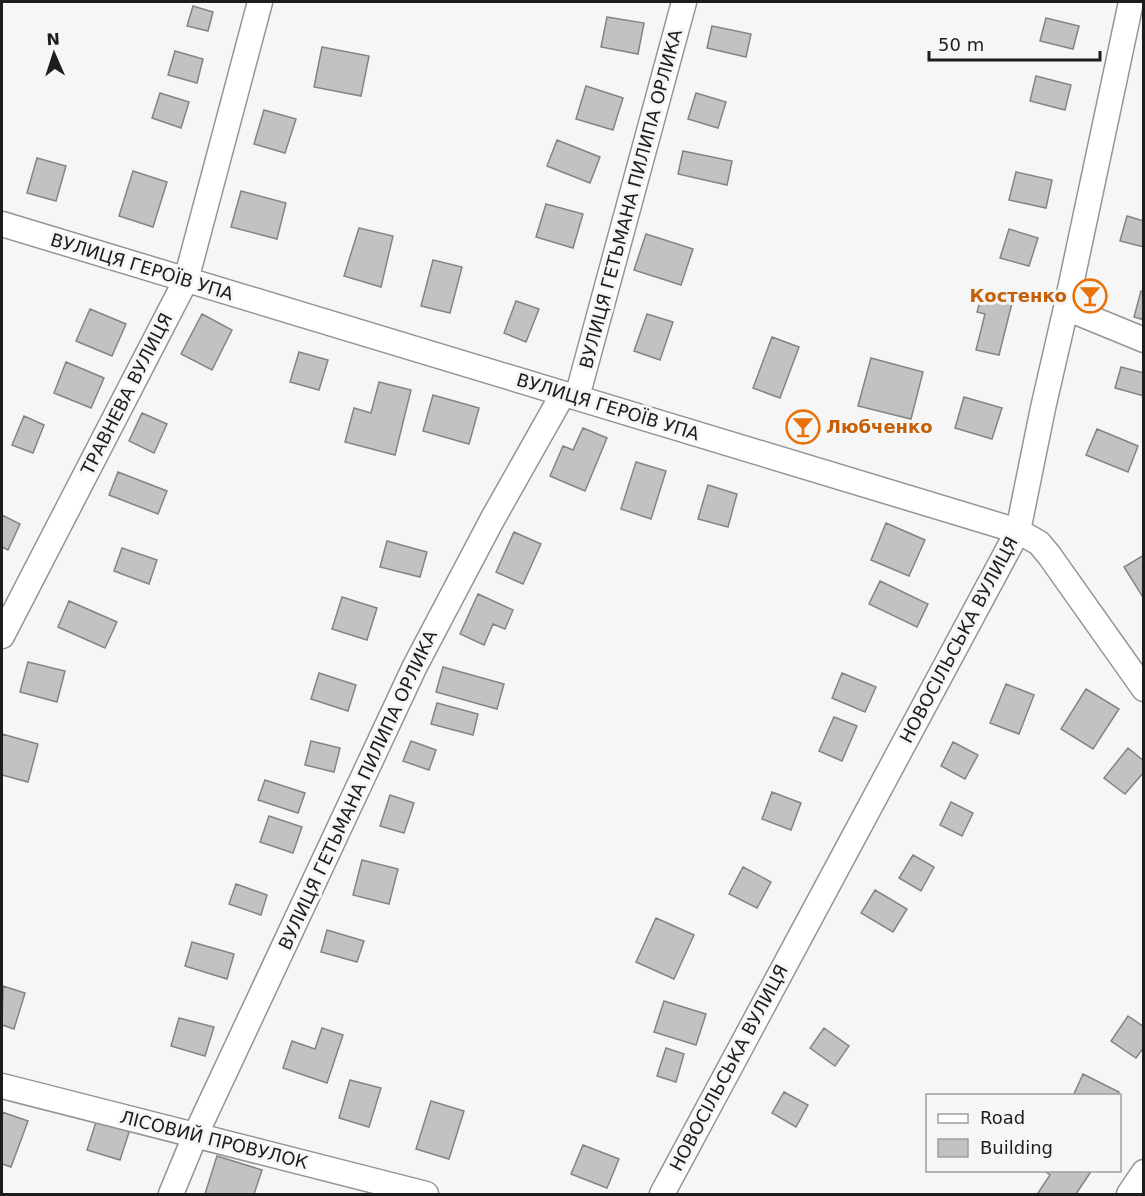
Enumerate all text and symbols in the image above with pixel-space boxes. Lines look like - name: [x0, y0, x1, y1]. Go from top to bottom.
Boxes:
- north arrow: [24, 24, 84, 84]
- scale bar: [929, 24, 1100, 62]
- street label: ВУЛИЦЯ ГЕТЬМАНА ПИЛИПА ОРЛИКА: [575, 26, 686, 371]
- text: N: [46, 30, 60, 49]
- text: 50 m: [938, 34, 984, 55]
- street label: ВУЛИЦЯ ГЕРОЇВ УПА: [48, 229, 237, 305]
- bar icon: Костенко: [1072, 278, 1108, 314]
- place label: Костенко: [970, 285, 1067, 306]
- street label: ТРАВНЕВА ВУЛИЦЯ: [76, 309, 176, 479]
- street label: ВУЛИЦЯ ГЕРОЇВ УПА: [514, 369, 703, 445]
- bar icon: Любченко: [785, 409, 821, 445]
- place label: Любченко: [826, 416, 933, 437]
- street label: НОВОСІЛЬСЬКА ВУЛИЦЯ: [895, 533, 1022, 746]
- street label: ВУЛИЦЯ ГЕТЬМАНА ПИЛИПА ОРЛИКА: [274, 626, 441, 953]
- street label: НОВОСІЛЬСЬКА ВУЛИЦЯ: [665, 961, 792, 1174]
- legend: [926, 1094, 1121, 1172]
- street label: ЛІСОВИЙ ПРОВУЛОК: [118, 1106, 310, 1173]
- text: Road: [980, 1107, 1025, 1128]
- text: Building: [980, 1137, 1053, 1158]

